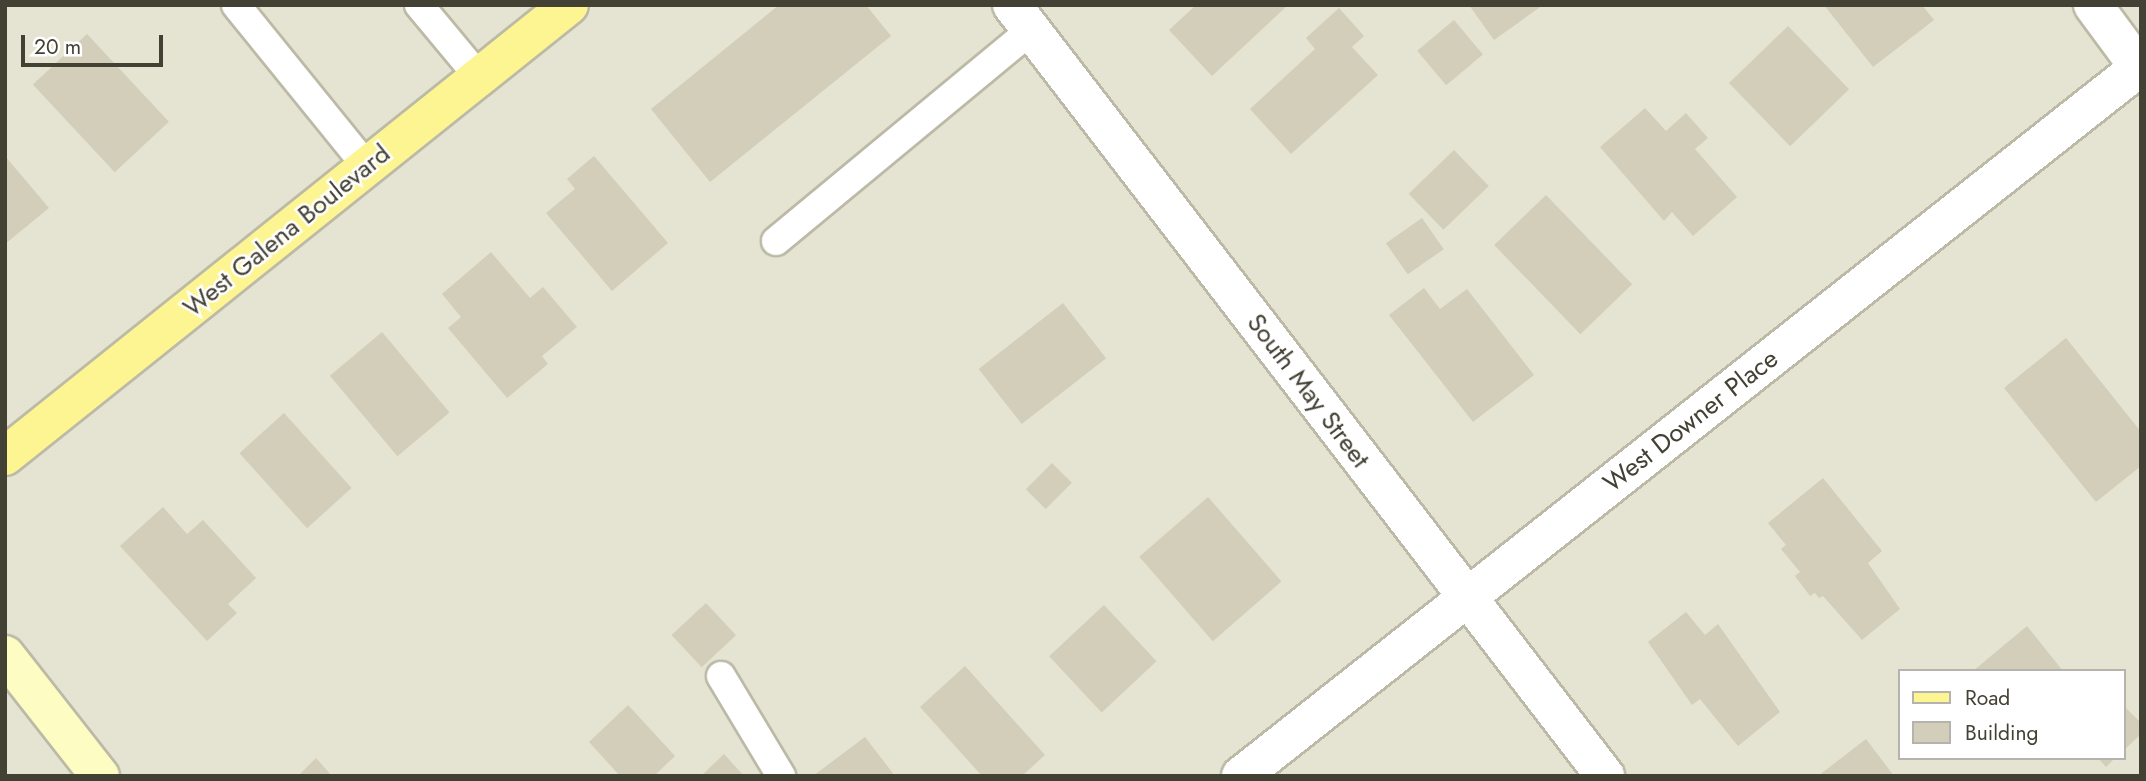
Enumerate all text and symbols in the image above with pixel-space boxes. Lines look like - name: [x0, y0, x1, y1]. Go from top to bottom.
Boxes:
- scale bar: [24, 21, 166, 65]
- text: 20 m: [34, 32, 81, 62]
- street label: West Galena Boulevard: [177, 138, 397, 324]
- street label: South May Street: [1240, 308, 1376, 474]
- street label: West Downer Place: [1597, 343, 1785, 499]
- legend: [1898, 669, 2125, 760]
- text: Road: [1965, 683, 2010, 713]
- text: Building: [1965, 718, 2038, 748]

